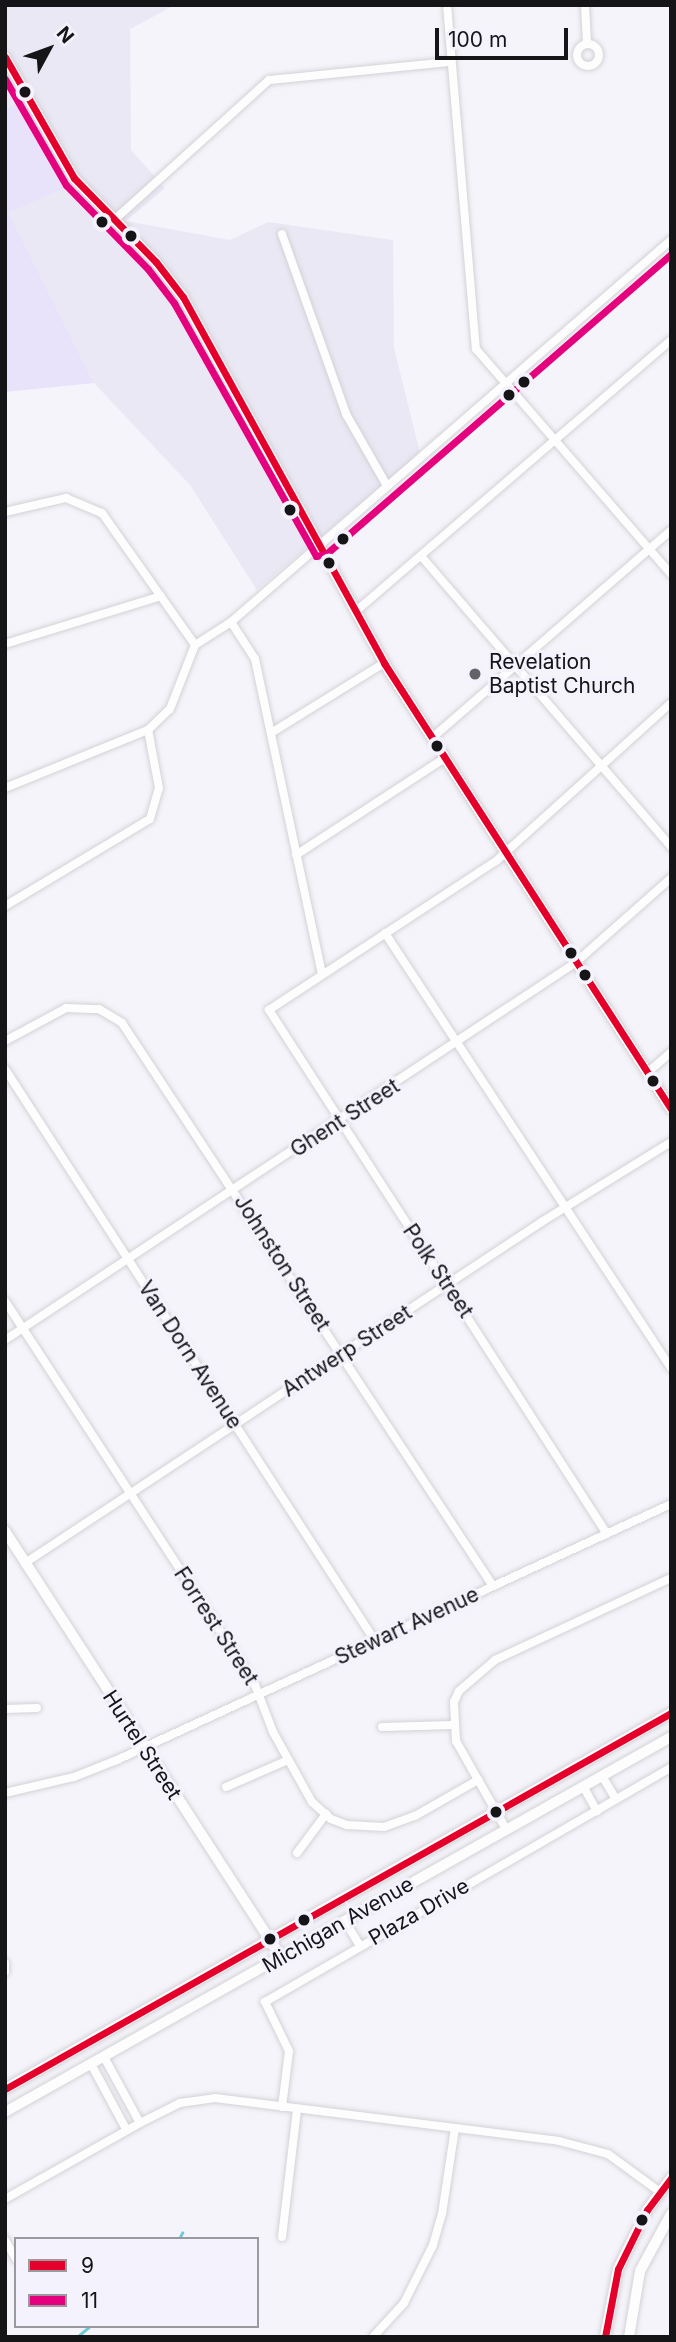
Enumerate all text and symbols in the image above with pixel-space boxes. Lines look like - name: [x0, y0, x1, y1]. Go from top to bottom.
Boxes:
- north arrow: [14, 14, 84, 84]
- scale bar: [438, 14, 571, 58]
- text: N: [52, 22, 79, 48]
- text: 100 m: [448, 27, 507, 52]
- unlabelled marker: [18, 85, 32, 99]
- unlabelled marker: [95, 215, 109, 229]
- unlabelled marker: [124, 229, 138, 243]
- unlabelled marker: [517, 375, 531, 389]
- unlabelled marker: [502, 388, 516, 402]
- unlabelled marker: [283, 503, 297, 517]
- unlabelled marker: [336, 532, 350, 546]
- unlabelled marker: [322, 556, 336, 570]
- place label: Revelation Baptist Church: [489, 649, 635, 699]
- marker: Revelation Baptist Church: [467, 666, 483, 682]
- unlabelled marker: [430, 739, 444, 753]
- unlabelled marker: [564, 946, 578, 960]
- unlabelled marker: [578, 968, 592, 982]
- street label: Ghent Street: [286, 1073, 404, 1163]
- unlabelled marker: [646, 1074, 660, 1088]
- street label: Johnston Street: [229, 1190, 335, 1336]
- street label: Polk Street: [397, 1219, 479, 1323]
- street label: Van Dorn Avenue: [133, 1276, 247, 1434]
- street label: Antwerp Street: [277, 1300, 417, 1402]
- street label: Forrest Street: [169, 1562, 263, 1690]
- street label: Stewart Avenue: [331, 1582, 483, 1670]
- street label: Hurtel Street: [97, 1686, 187, 1804]
- unlabelled marker: [489, 1805, 503, 1819]
- street label: Michigan Avenue: [258, 1872, 418, 1978]
- street label: Plaza Drive: [364, 1873, 474, 1951]
- unlabelled marker: [297, 1913, 311, 1927]
- unlabelled marker: [263, 1932, 277, 1946]
- unlabelled marker: [635, 2213, 649, 2227]
- legend: [14, 2237, 259, 2328]
- text: 9: [81, 2253, 94, 2278]
- text: 11: [81, 2288, 98, 2313]

